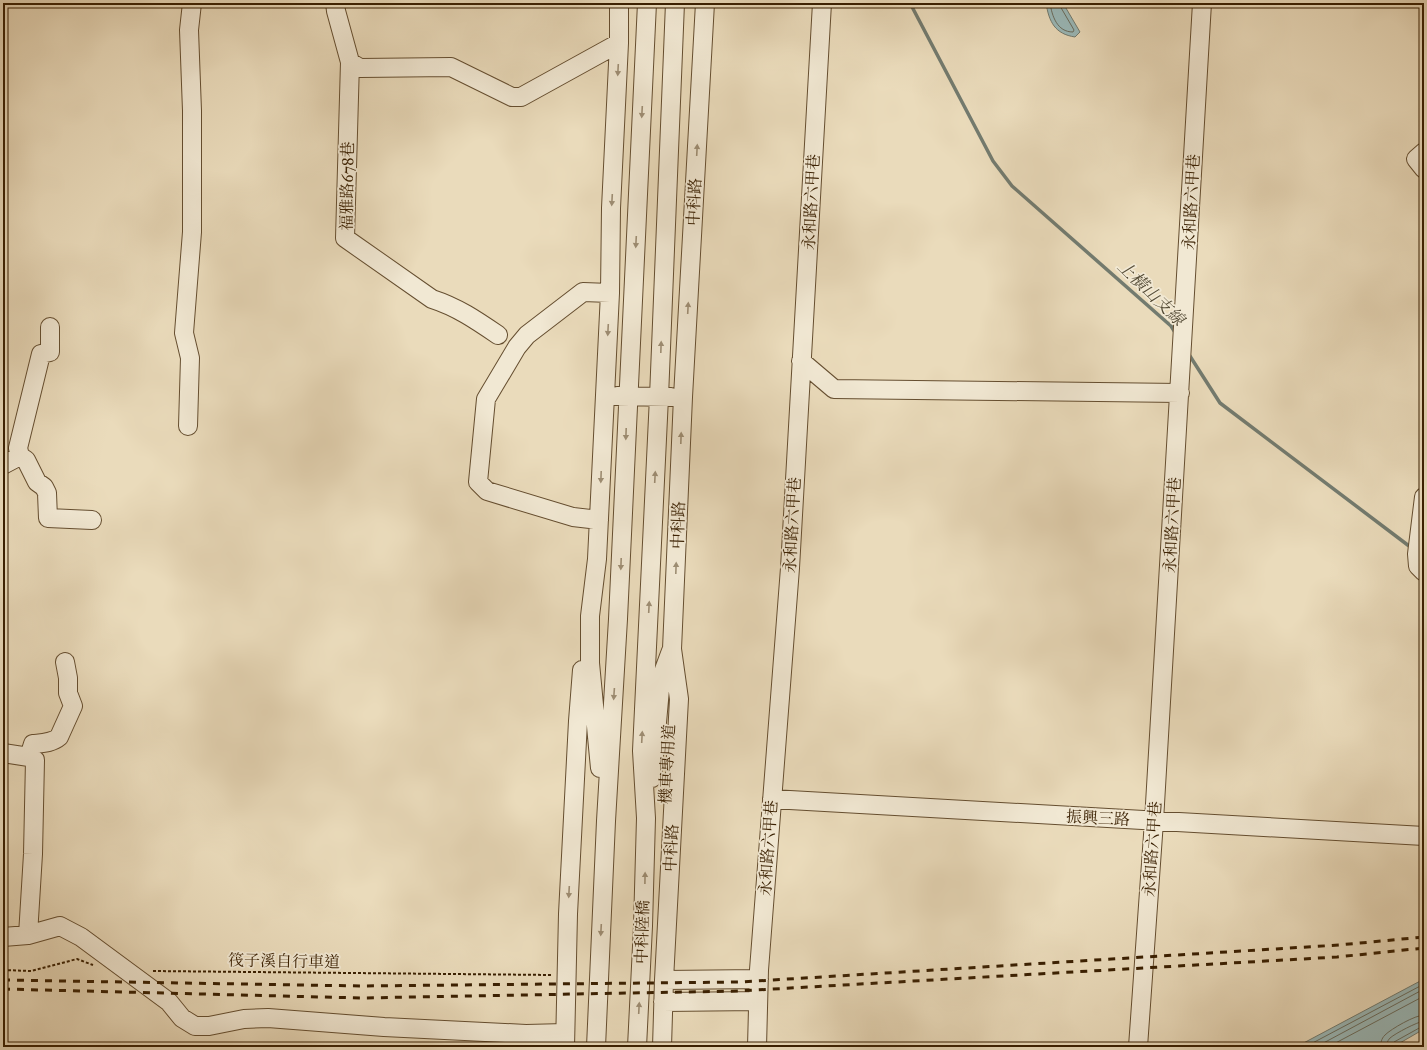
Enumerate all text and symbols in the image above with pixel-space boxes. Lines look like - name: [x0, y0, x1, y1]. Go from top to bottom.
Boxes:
- one-way arrow: [614, 64, 621, 76]
- one-way arrow: [638, 106, 645, 118]
- street label: 福雅路678巷: [337, 141, 357, 231]
- one-way arrow: [694, 143, 700, 156]
- street label: 永和路六甲巷: [799, 154, 823, 250]
- street label: 永和路六甲巷: [1179, 154, 1203, 250]
- street label: 中科路: [683, 178, 705, 226]
- one-way arrow: [608, 194, 615, 206]
- one-way arrow: [632, 236, 639, 248]
- water label: 上橫山支線: [1113, 256, 1190, 331]
- one-way arrow: [685, 302, 692, 314]
- one-way arrow: [605, 324, 611, 337]
- one-way arrow: [658, 340, 664, 353]
- one-way arrow: [623, 428, 630, 440]
- one-way arrow: [678, 432, 685, 444]
- one-way arrow: [598, 471, 604, 484]
- one-way arrow: [652, 471, 659, 483]
- street label: 永和路六甲巷: [780, 477, 804, 573]
- street label: 永和路六甲巷: [1160, 477, 1184, 573]
- street label: 中科路: [668, 501, 688, 549]
- one-way arrow: [618, 558, 624, 571]
- one-way arrow: [673, 561, 679, 574]
- one-way arrow: [645, 601, 652, 613]
- one-way arrow: [610, 688, 617, 700]
- street label: 機車專用道: [655, 724, 679, 804]
- one-way arrow: [639, 731, 646, 743]
- street label: 永和路六甲巷: [755, 799, 781, 897]
- street label: 永和路六甲巷: [1139, 800, 1165, 898]
- street label: 振興三路: [1066, 807, 1130, 829]
- street label: 中科路: [660, 824, 682, 872]
- one-way arrow: [641, 872, 648, 884]
- one-way arrow: [566, 886, 572, 899]
- street label: 中科陸橋: [631, 900, 653, 964]
- one-way arrow: [598, 924, 604, 937]
- street label: 筏子溪自行車道: [228, 951, 340, 971]
- one-way arrow: [635, 1002, 642, 1014]

